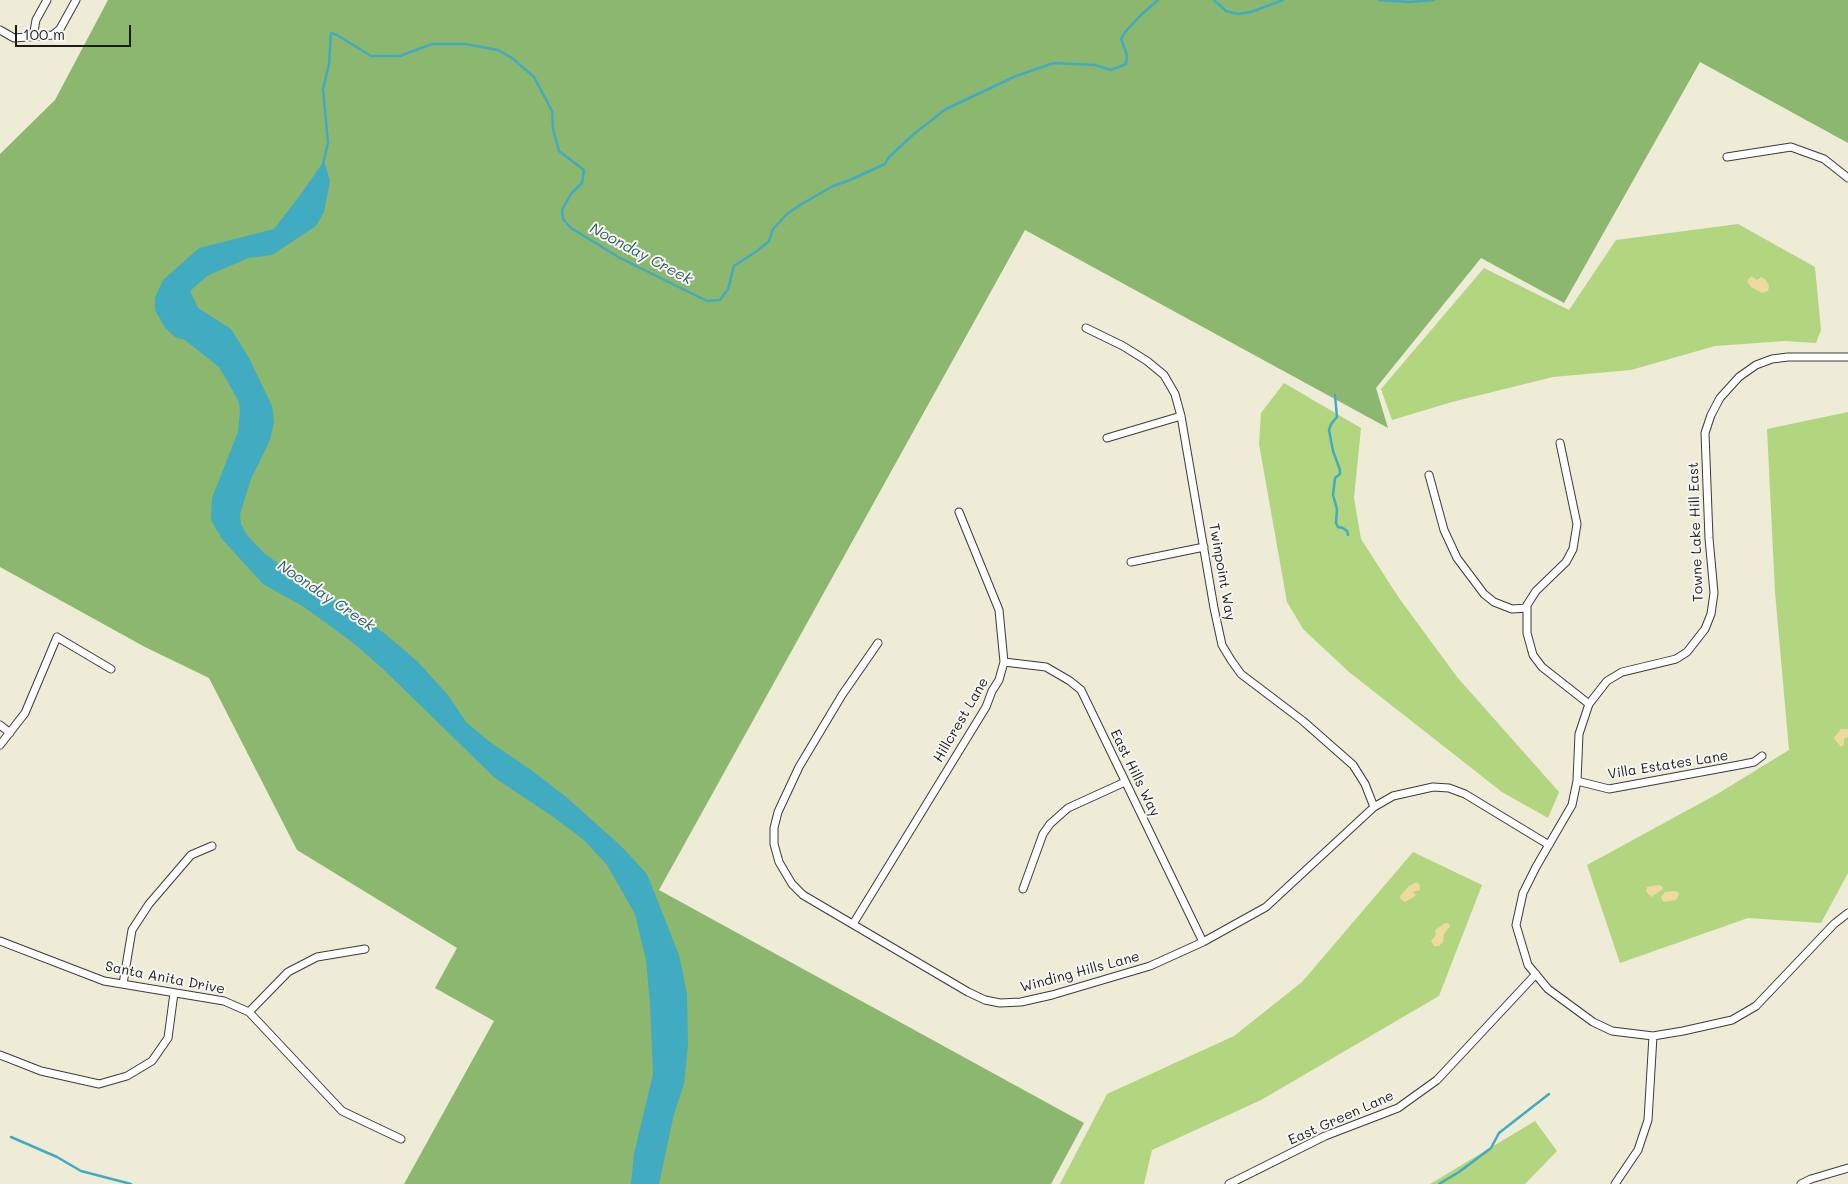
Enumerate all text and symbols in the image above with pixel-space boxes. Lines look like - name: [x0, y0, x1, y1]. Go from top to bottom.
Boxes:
- scale bar: [18, 15, 134, 47]
- text: 100 m: [23, 24, 65, 44]
- water label: Noonday Creek: [587, 219, 695, 289]
- street label: Towne Lake Hill East: [1685, 462, 1707, 602]
- street label: Twinpoint Way: [1205, 522, 1239, 622]
- water label: Noonday Creek: [274, 557, 378, 635]
- street label: Hillcrest Lane: [930, 675, 992, 765]
- street label: East Hills Way: [1107, 727, 1163, 819]
- street label: Villa Estates Lane: [1607, 747, 1729, 783]
- street label: Winding Hills Lane: [1018, 948, 1142, 996]
- street label: Santa Anita Drive: [104, 958, 226, 998]
- street label: East Green Lane: [1286, 1087, 1396, 1149]

